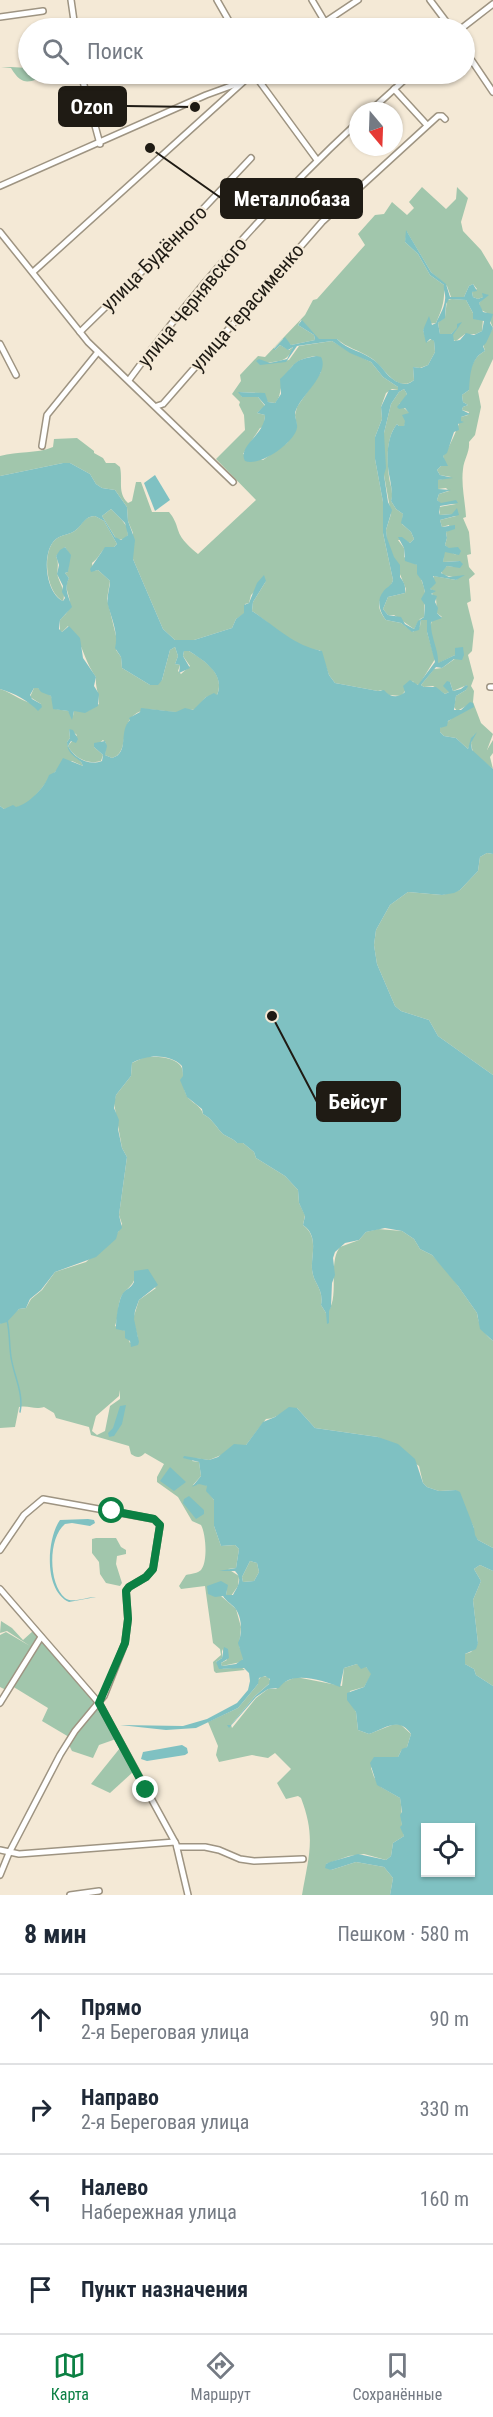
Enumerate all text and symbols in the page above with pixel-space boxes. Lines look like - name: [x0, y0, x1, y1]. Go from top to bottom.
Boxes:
- search box: [18, 18, 475, 84]
- icon: search: [39, 35, 72, 68]
- text: Поиск: [87, 39, 144, 64]
- callout: Ozon: [59, 87, 126, 126]
- text: Ozon: [71, 95, 113, 119]
- north arrow: [349, 102, 403, 156]
- callout: Металлобаза: [221, 179, 362, 218]
- text: Металлобаза: [234, 187, 350, 211]
- street label: улица Будённого: [96, 200, 212, 316]
- street label: улица Чернявского: [132, 232, 252, 372]
- street label: улица Герасименко: [185, 238, 309, 376]
- callout: Бейсуг: [317, 1082, 400, 1121]
- text: Бейсуг: [329, 1090, 388, 1114]
- route start: [98, 1497, 124, 1523]
- route end: [132, 1776, 158, 1802]
- map controls: [421, 1823, 475, 1877]
- button: locate: [421, 1823, 475, 1877]
- text: 8 мин: [24, 1919, 86, 1949]
- text: Пешком · 580 m: [337, 1922, 469, 1946]
- text: Прямо: [81, 1995, 142, 2020]
- icon: ahead: [24, 2003, 57, 2036]
- text: 90 m: [430, 2007, 469, 2031]
- text: 2-я Береговая улица: [81, 2020, 249, 2044]
- text: Направо: [81, 2085, 159, 2110]
- icon: right: [24, 2093, 57, 2126]
- text: 330 m: [420, 2097, 469, 2121]
- text: 2-я Береговая улица: [81, 2110, 249, 2134]
- text: Налево: [81, 2175, 148, 2200]
- icon: left: [24, 2183, 57, 2216]
- text: 160 m: [420, 2187, 469, 2211]
- text: Набережная улица: [81, 2200, 237, 2224]
- icon: arrive: [24, 2273, 57, 2306]
- text: Пункт назначения: [81, 2277, 248, 2302]
- tab: Карта: [51, 2349, 89, 2404]
- tab: Маршрут: [191, 2349, 251, 2404]
- tab: Сохранённые: [352, 2349, 442, 2404]

